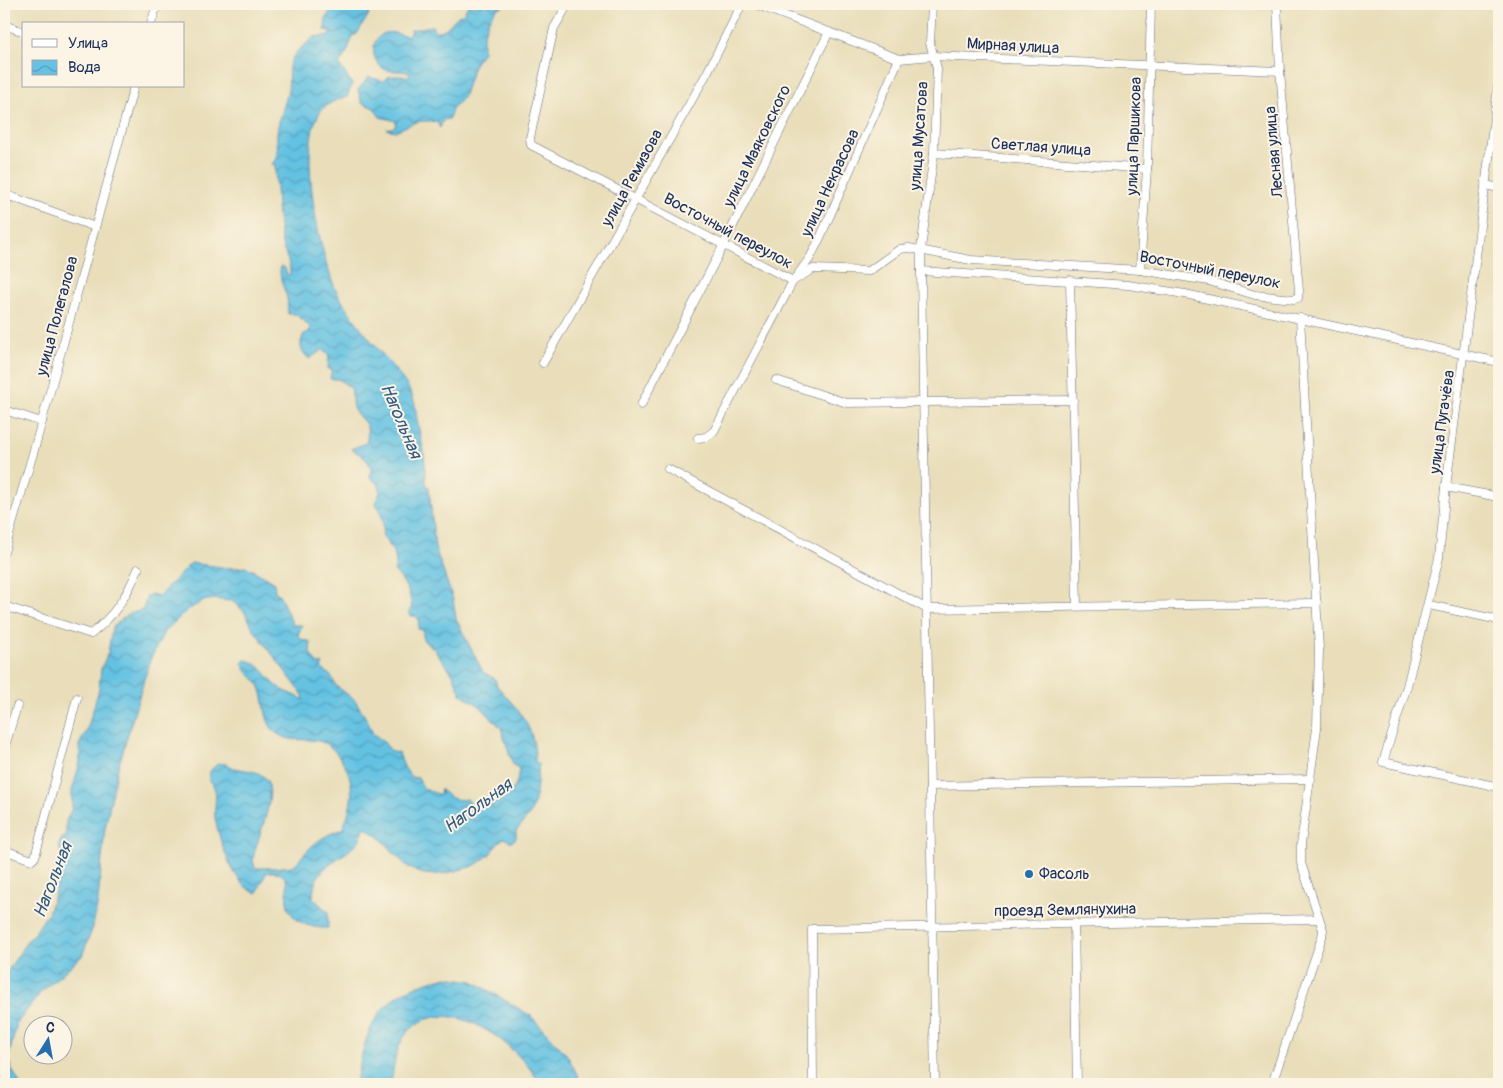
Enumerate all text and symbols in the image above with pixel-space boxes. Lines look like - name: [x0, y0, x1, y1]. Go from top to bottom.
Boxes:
- legend: [22, 22, 185, 88]
- text: Улица: [68, 34, 108, 53]
- street label: Мирная улица: [966, 34, 1060, 58]
- text: Вода: [68, 58, 101, 77]
- street label: улица Паршикова: [1122, 76, 1146, 197]
- street label: улица Маяковского: [718, 81, 795, 211]
- street label: улица Мусатова: [905, 81, 933, 192]
- street label: Лесная улица: [1260, 105, 1288, 200]
- street label: улица Ремизова: [596, 126, 667, 231]
- street label: улица Некрасова: [796, 126, 864, 241]
- street label: Светлая улица: [990, 134, 1092, 160]
- street label: Восточный переулок: [660, 189, 796, 273]
- street label: Восточный переулок: [1138, 247, 1282, 293]
- street label: улица Полегалова: [31, 254, 83, 379]
- street label: улица Пугачёва: [1425, 369, 1459, 476]
- water label: Нагольная: [375, 380, 428, 463]
- water label: Нагольная: [439, 773, 518, 839]
- water label: Нагольная: [28, 838, 78, 921]
- place label: Фасоль: [1039, 864, 1090, 884]
- marker: Фасоль: [1023, 868, 1035, 880]
- street label: проезд Землянухина: [994, 899, 1136, 921]
- north arrow: [22, 1016, 72, 1066]
- text: С: [45, 1019, 57, 1037]

